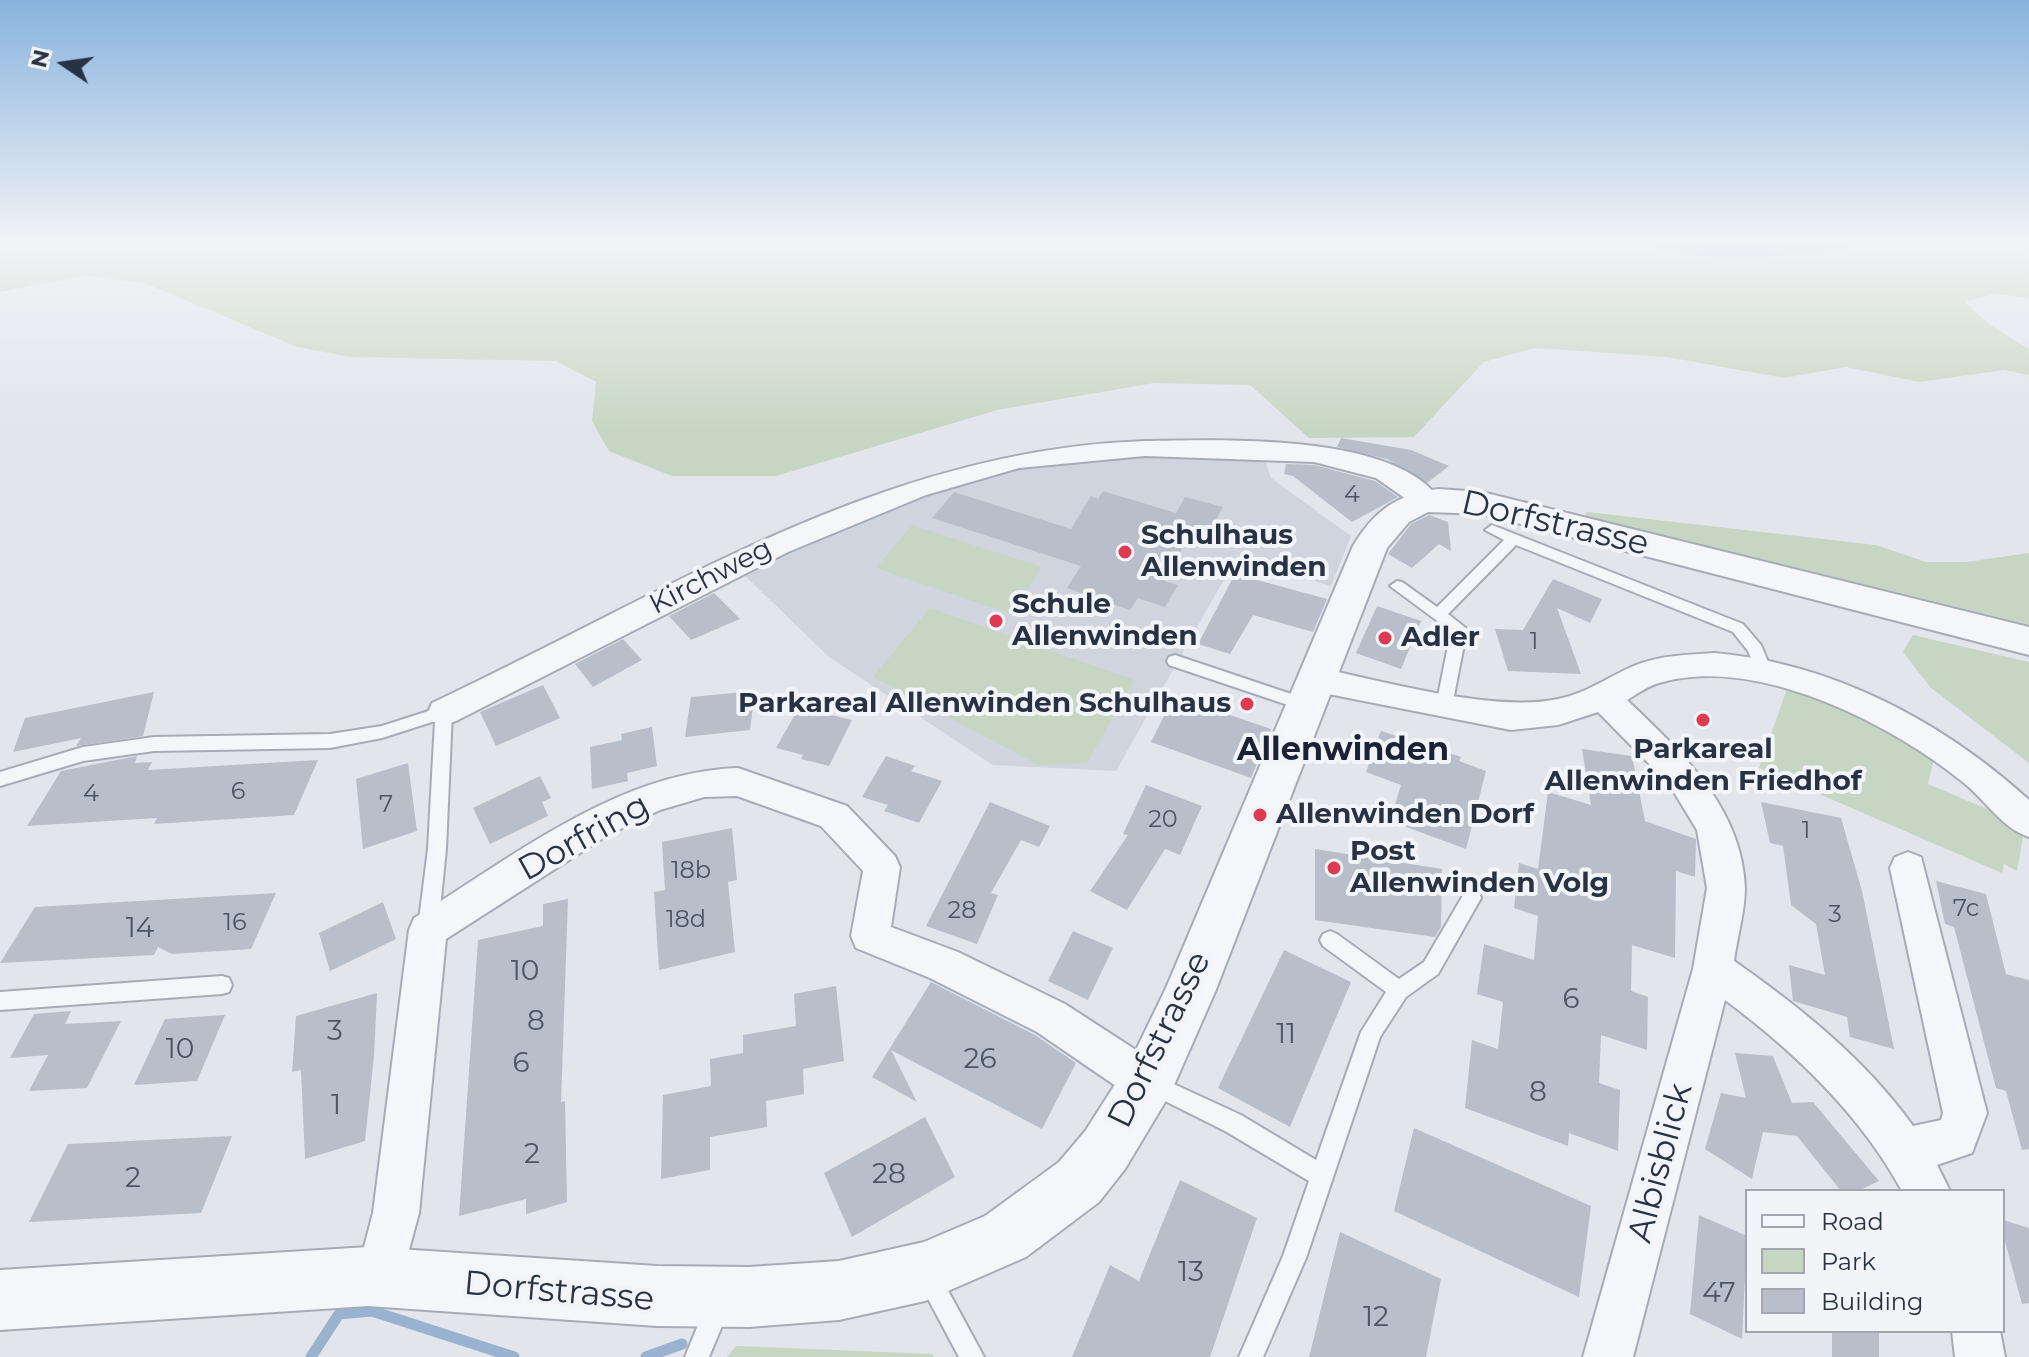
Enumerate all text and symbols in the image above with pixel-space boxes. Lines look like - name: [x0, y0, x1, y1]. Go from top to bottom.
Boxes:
- north arrow: [24, 24, 104, 104]
- text: N: [25, 47, 55, 70]
- house number: 4: [1344, 481, 1360, 509]
- street label: Dorfstrasse: [1457, 483, 1653, 565]
- place label: Schulhaus Allenwinden: [1141, 519, 1327, 585]
- street label: Kirchweg: [644, 532, 778, 622]
- marker: Schulhaus Allenwinden: [1116, 543, 1134, 561]
- place label: Schule Allenwinden: [1012, 588, 1198, 654]
- marker: Schule Allenwinden: [987, 612, 1005, 630]
- place label: Adler: [1401, 621, 1480, 655]
- house number: 1: [1530, 628, 1538, 656]
- marker: Adler: [1376, 629, 1394, 647]
- place label: Parkareal Allenwinden Schulhaus: [738, 687, 1231, 721]
- marker: Parkareal Allenwinden Schulhaus: [1238, 695, 1256, 713]
- marker: Parkareal Allenwinden Friedhof: [1694, 711, 1712, 729]
- district label: Allenwinden: [1237, 732, 1449, 770]
- place label: Parkareal Allenwinden Friedhof: [1544, 733, 1862, 799]
- house number: 6: [231, 778, 245, 806]
- house number: 4: [83, 780, 99, 808]
- street label: Dorfring: [511, 785, 657, 891]
- house number: 7: [379, 791, 393, 819]
- place label: Allenwinden Dorf: [1276, 798, 1534, 832]
- house number: 20: [1148, 806, 1178, 834]
- marker: Allenwinden Dorf: [1251, 806, 1269, 824]
- house number: 1: [1802, 817, 1810, 845]
- place label: Post Allenwinden Volg: [1350, 835, 1609, 901]
- house number: 18b: [671, 857, 711, 885]
- marker: Post Allenwinden Volg: [1325, 859, 1343, 877]
- house number: 7c: [1953, 895, 1979, 923]
- house number: 28: [948, 897, 976, 925]
- house number: 3: [1828, 901, 1842, 929]
- house number: 18d: [666, 906, 706, 934]
- house number: 16: [223, 909, 247, 937]
- house number: 14: [126, 912, 154, 946]
- street label: Dorfstrasse: [1100, 945, 1220, 1135]
- house number: 10: [511, 955, 539, 989]
- house number: 6: [1562, 983, 1580, 1017]
- house number: 8: [527, 1005, 545, 1039]
- house number: 3: [327, 1015, 343, 1049]
- house number: 11: [1276, 1018, 1296, 1052]
- house number: 10: [166, 1033, 194, 1067]
- house number: 26: [964, 1043, 996, 1077]
- house number: 6: [512, 1047, 530, 1081]
- house number: 8: [1529, 1076, 1547, 1110]
- street label: Albisblick: [1620, 1079, 1702, 1247]
- house number: 1: [331, 1089, 341, 1123]
- house number: 2: [524, 1138, 540, 1172]
- house number: 28: [872, 1158, 906, 1192]
- house number: 2: [125, 1162, 141, 1196]
- legend: [1745, 1189, 2005, 1333]
- text: Road: [1821, 1207, 1884, 1236]
- text: Park: [1821, 1247, 1876, 1276]
- house number: 13: [1178, 1256, 1204, 1290]
- street label: Dorfstrasse: [462, 1263, 656, 1321]
- house number: 47: [1702, 1277, 1736, 1311]
- text: Building: [1821, 1287, 1924, 1316]
- house number: 12: [1363, 1301, 1389, 1335]

